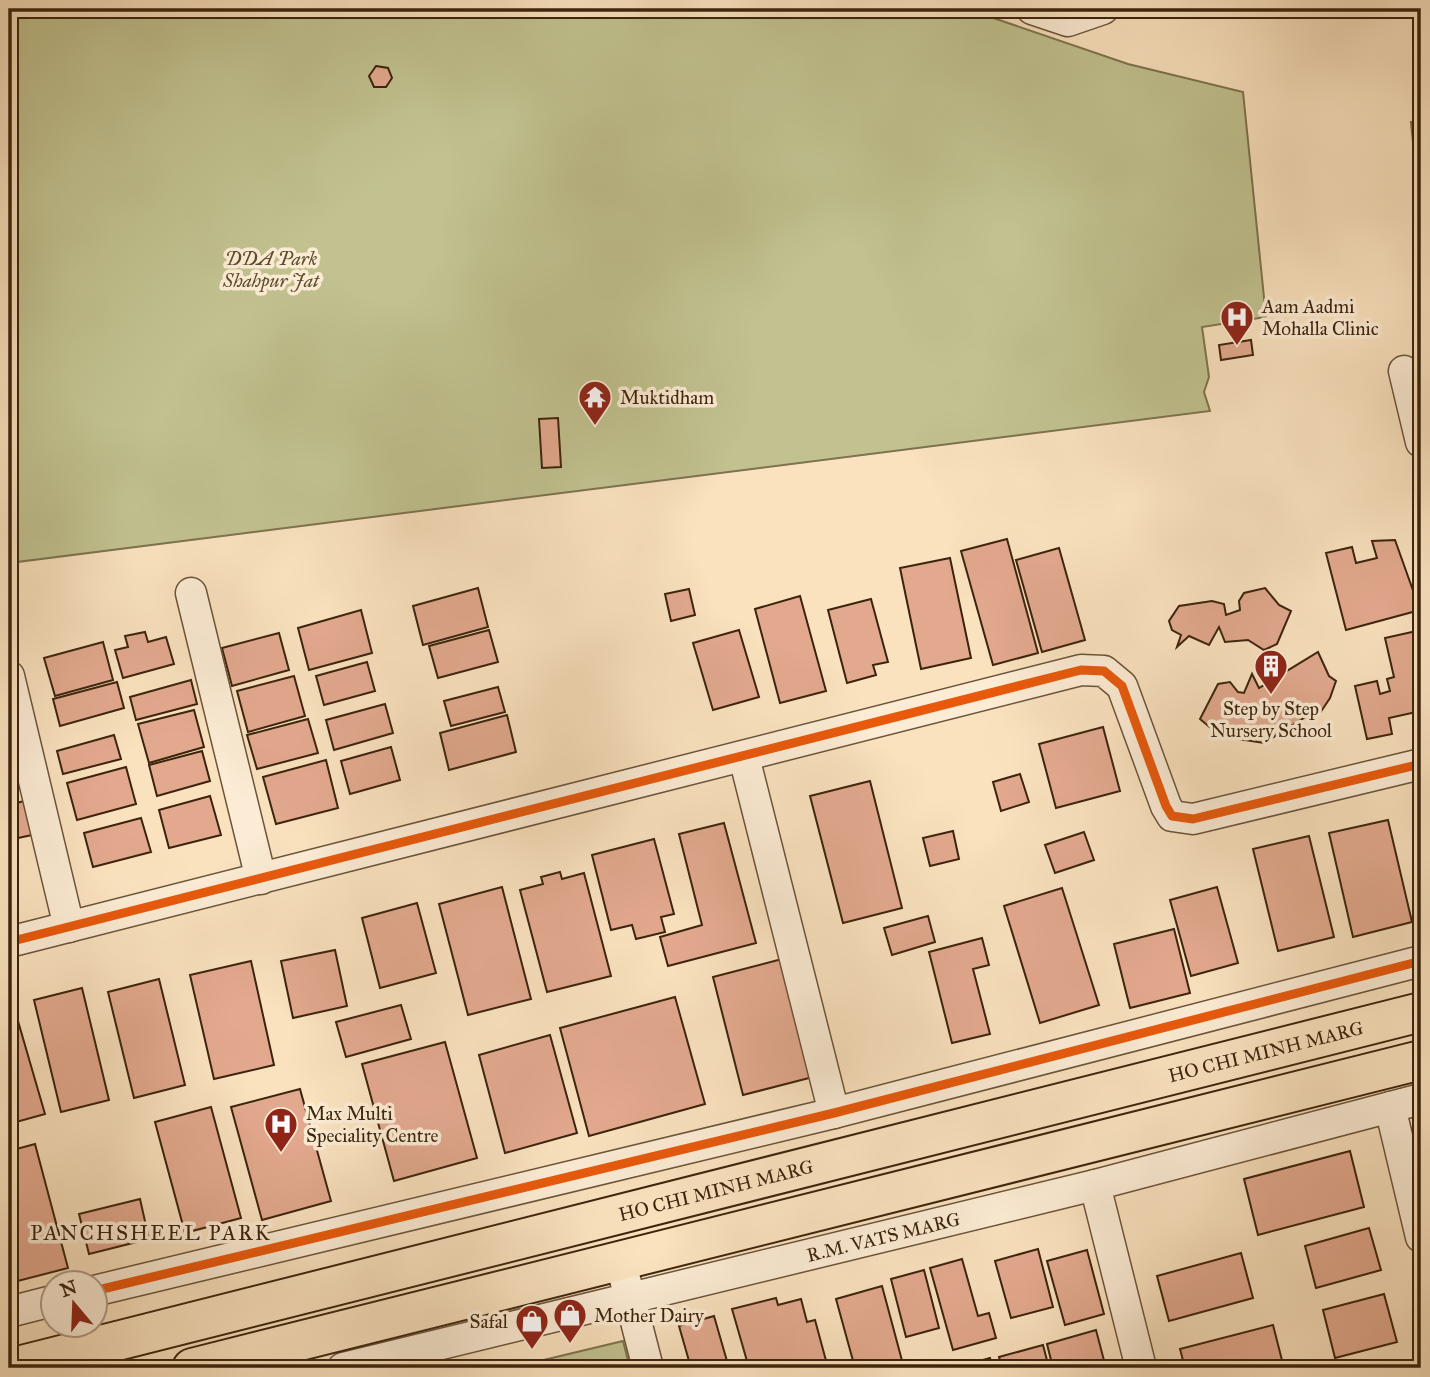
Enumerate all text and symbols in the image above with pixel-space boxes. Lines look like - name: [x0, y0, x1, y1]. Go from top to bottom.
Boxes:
- park label: DDA Park Shahpur Jat: [222, 247, 320, 293]
- place label: Aam Aadmi Mohalla Clinic: [1261, 295, 1379, 340]
- hospital icon: Aam Aadmi Mohalla Clinic: [1218, 298, 1256, 347]
- temple icon: Muktidham: [576, 378, 614, 427]
- place label: Muktidham: [620, 386, 714, 409]
- building icon: Step by Step Nursery School: [1252, 647, 1290, 696]
- place label: Step by Step Nursery School: [1210, 697, 1333, 742]
- street label: HO CHI MINH MARG: [1166, 1016, 1366, 1087]
- place label: Max Multi Speciality Centre: [306, 1102, 438, 1147]
- hospital icon: Max Multi Speciality Centre: [262, 1105, 300, 1154]
- street label: HO CHI MINH MARG: [616, 1154, 816, 1226]
- street label: R.M. VATS MARG: [804, 1207, 962, 1266]
- district label: PANCHSHEEL PARK: [30, 1220, 272, 1246]
- north arrow: [38, 1268, 108, 1338]
- text: N: [57, 1275, 80, 1302]
- shop icon: Mother Dairy: [551, 1296, 589, 1345]
- shop icon: Safal: [513, 1302, 551, 1351]
- place label: Mother Dairy: [594, 1304, 705, 1327]
- place label: Safal: [469, 1310, 509, 1333]

